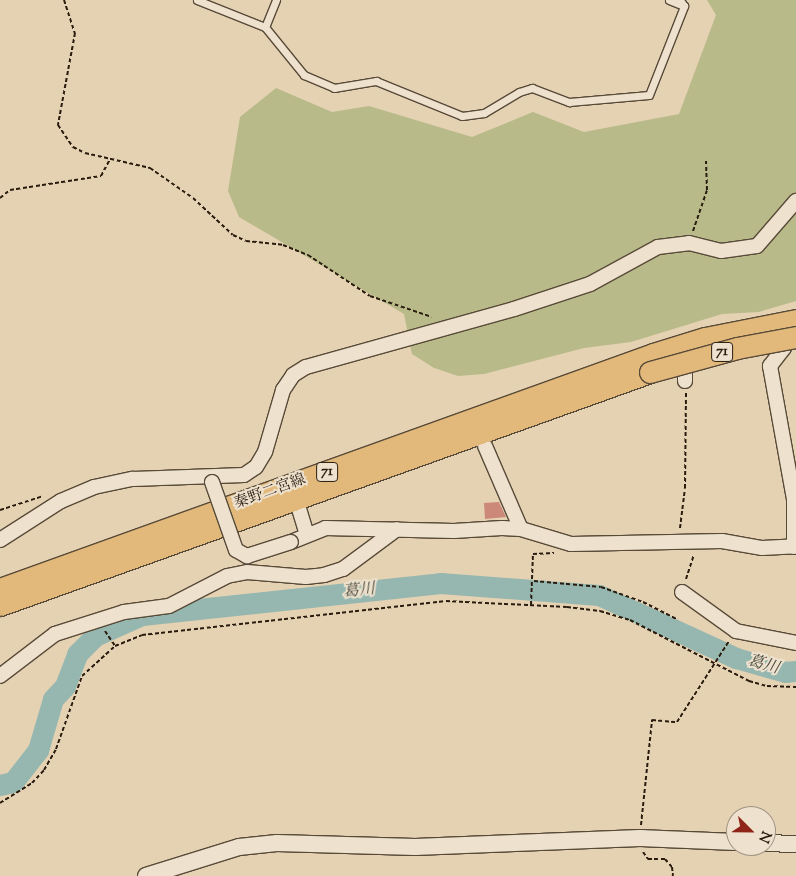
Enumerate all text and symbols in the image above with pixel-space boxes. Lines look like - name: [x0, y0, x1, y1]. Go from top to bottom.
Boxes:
- road number: 71: [711, 341, 733, 364]
- road number: 71: [316, 461, 338, 484]
- street label: 秦野二宮線: [232, 471, 308, 513]
- water label: 葛川: [342, 581, 376, 603]
- water label: 葛川: [745, 653, 781, 679]
- north arrow: [726, 806, 776, 856]
- text: N: [752, 827, 775, 846]

